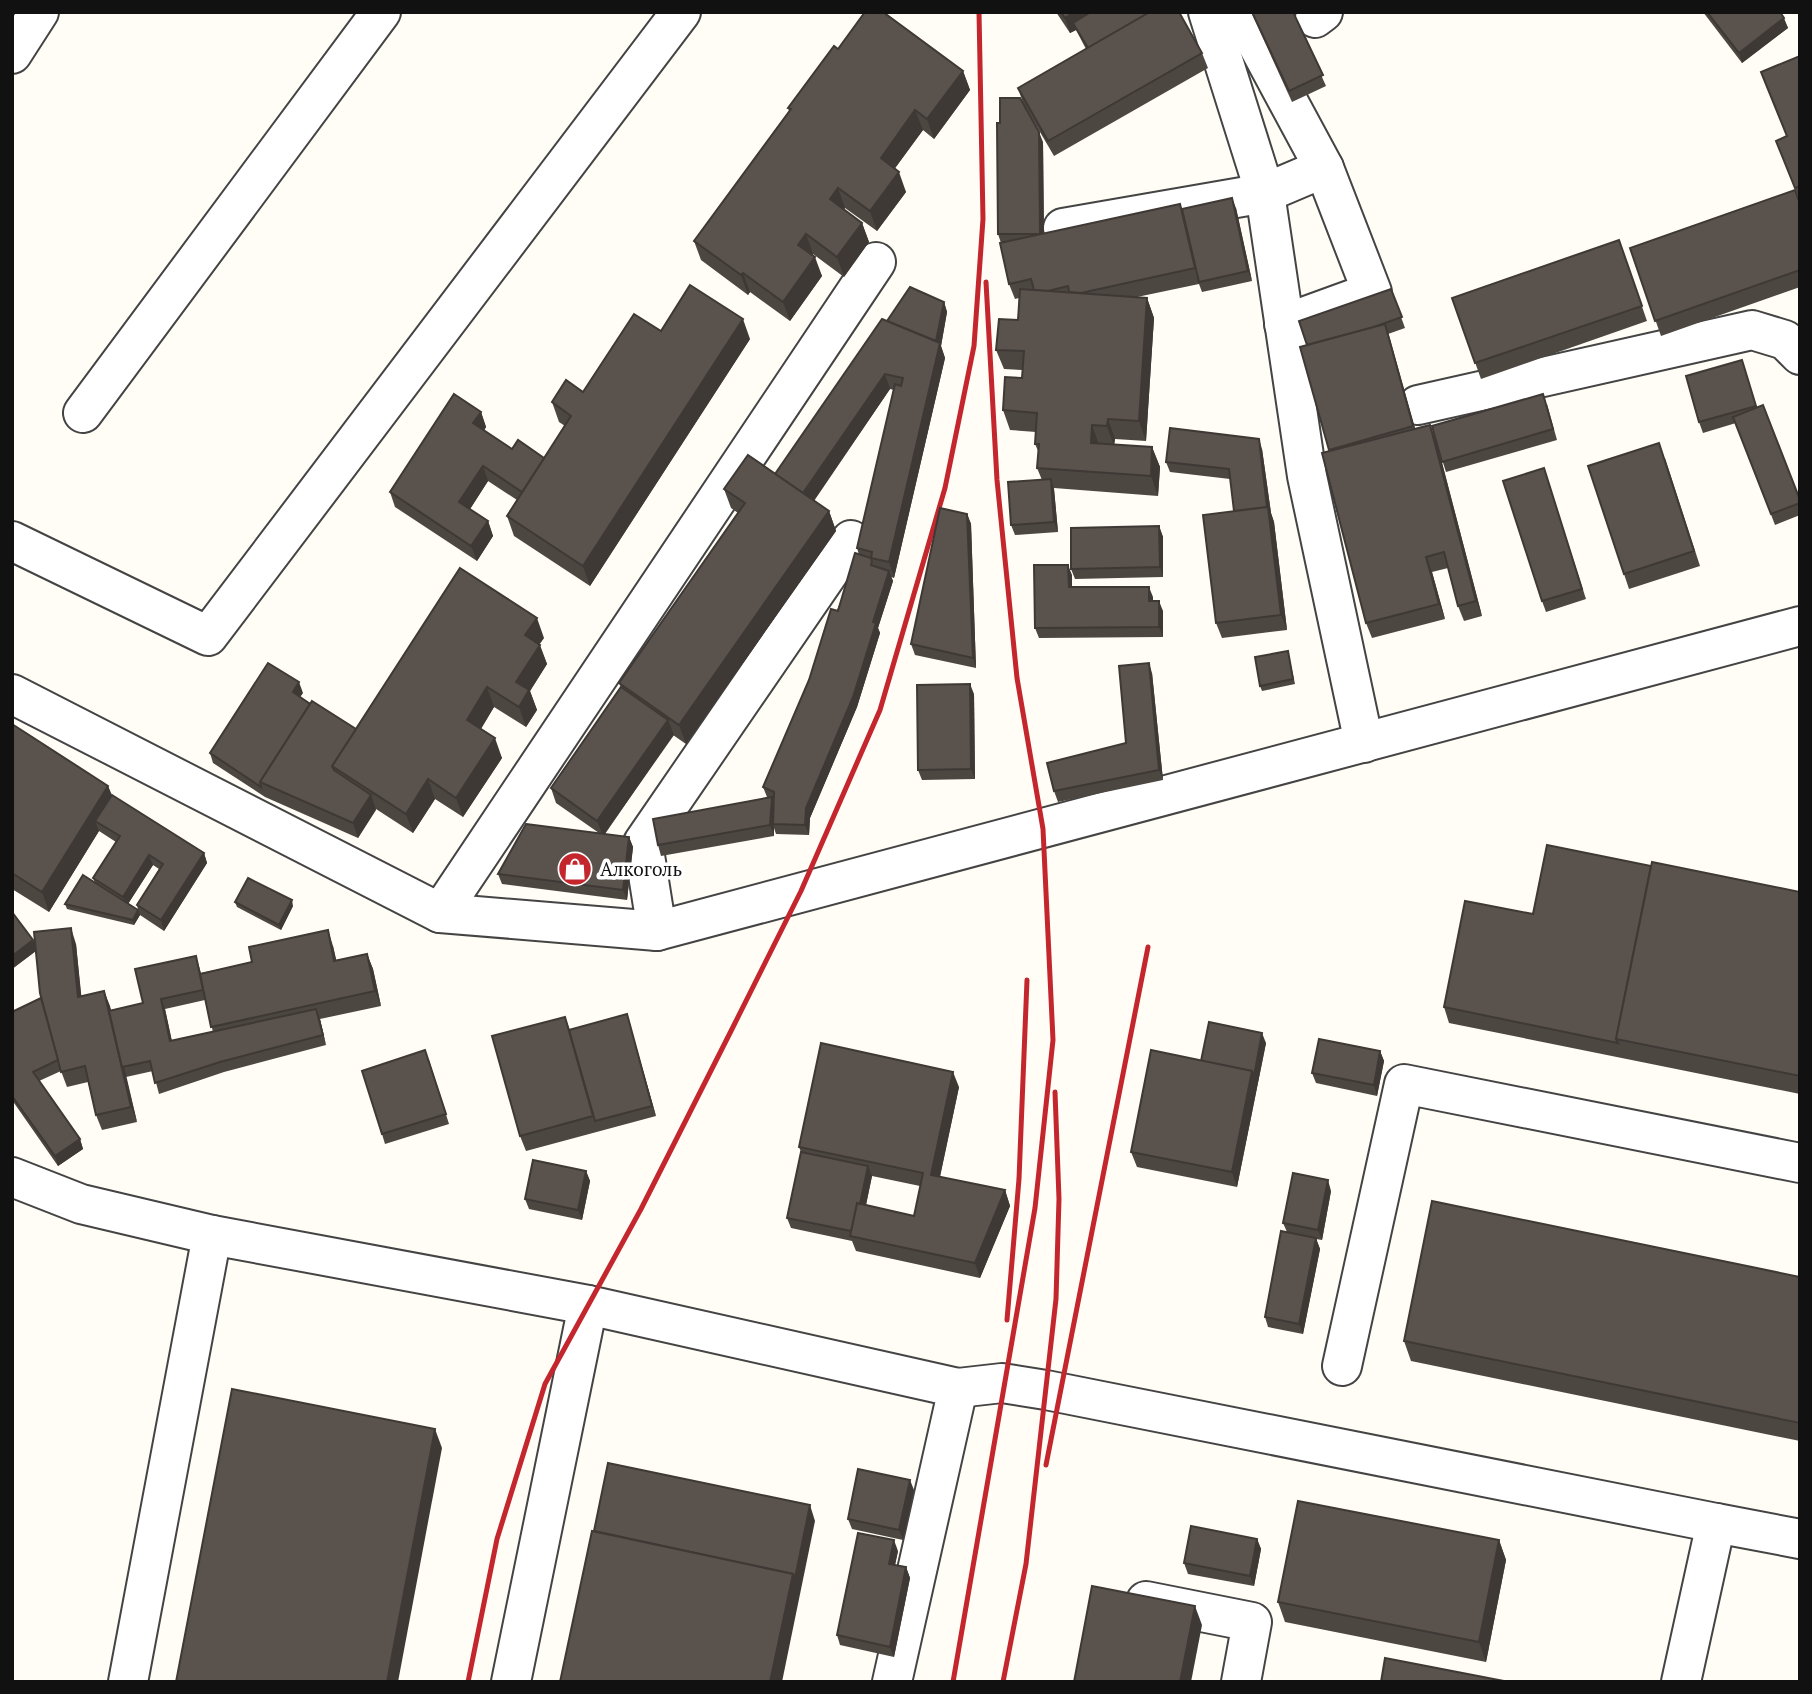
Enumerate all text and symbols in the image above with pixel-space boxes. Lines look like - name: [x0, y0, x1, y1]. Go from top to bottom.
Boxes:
- shop icon: Алкоголь: [556, 850, 594, 888]
- place label: Алкоголь: [600, 856, 682, 881]

